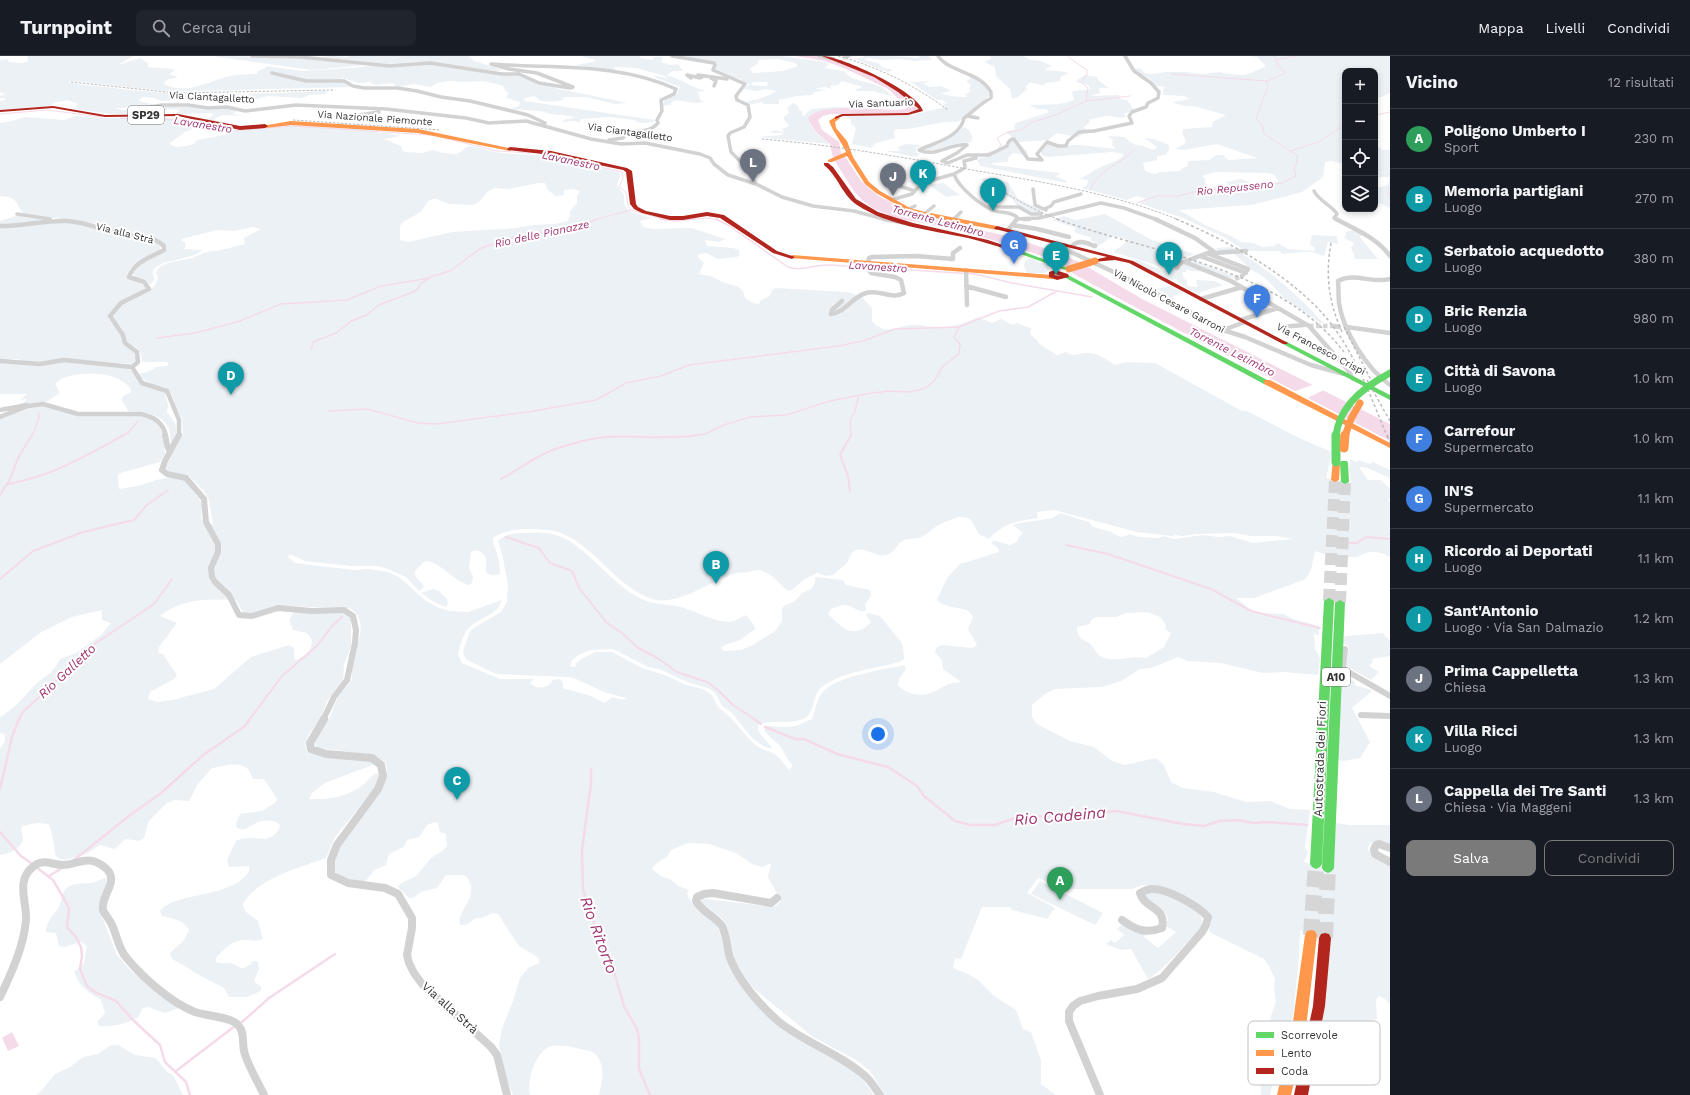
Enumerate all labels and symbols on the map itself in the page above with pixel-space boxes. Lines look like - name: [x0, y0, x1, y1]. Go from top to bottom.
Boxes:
- street label: Via Ciantagalletto: [169, 89, 255, 105]
- street label: Via Santuario: [848, 96, 914, 110]
- road number: SP29: [128, 106, 164, 124]
- street label: Via Nazionale Piemonte: [317, 108, 433, 128]
- water label: Lavanestro: [173, 114, 233, 136]
- street label: Via Ciantagalletto: [587, 121, 673, 143]
- water label: Lavanestro: [541, 149, 601, 173]
- pin: L: [740, 149, 766, 182]
- pin: K: [910, 160, 936, 193]
- pin: J: [880, 163, 906, 196]
- pin: I: [980, 178, 1006, 211]
- water label: Rio Repusseno: [1196, 178, 1274, 198]
- water label: Torrente Letimbro: [891, 202, 985, 240]
- water label: Rio delle Pianazze: [493, 218, 591, 250]
- street label: Via alla Strà: [95, 221, 155, 246]
- pin: G: [1001, 231, 1027, 264]
- pin: E: [1043, 242, 1069, 275]
- pin: H: [1156, 242, 1182, 275]
- water label: Lavanestro: [848, 258, 908, 276]
- street label: Via Nicolò Cesare Garroni: [1111, 267, 1227, 335]
- pin: F: [1244, 285, 1270, 318]
- street label: Via Francesco Crispi: [1275, 321, 1367, 377]
- water label: Torrente Letimbro: [1187, 325, 1277, 379]
- pin: D: [218, 362, 244, 395]
- pin: B: [703, 551, 729, 584]
- water label: Rio Galletto: [35, 641, 99, 701]
- road number: A10: [1322, 668, 1350, 686]
- street label: Autostrada dei Fiori: [1311, 701, 1329, 817]
- your location: [868, 724, 888, 744]
- pin: C: [444, 767, 470, 800]
- water label: Rio Cadeina: [1013, 803, 1107, 829]
- pin: A: [1047, 867, 1073, 900]
- water label: Rio Ritorto: [576, 894, 622, 976]
- street label: Via alla Strà: [419, 979, 481, 1037]
- legend: [1248, 1021, 1380, 1085]
- text: Scorrevole: [1281, 1029, 1338, 1042]
- text: Lento: [1281, 1047, 1312, 1060]
- text: Coda: [1281, 1065, 1308, 1078]

